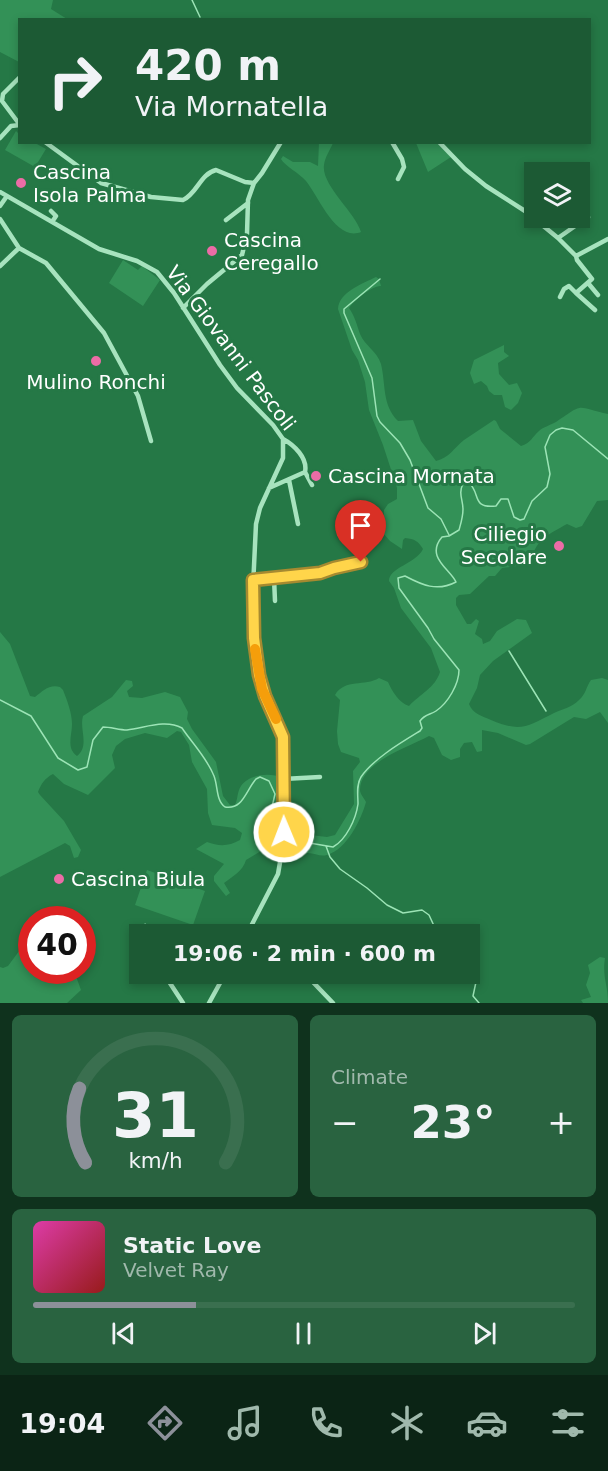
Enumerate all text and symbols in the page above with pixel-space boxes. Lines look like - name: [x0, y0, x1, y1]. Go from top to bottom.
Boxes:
- text: 420 m: [135, 41, 281, 90]
- icon: right: [36, 42, 114, 120]
- text: Via Mornatella: [135, 91, 328, 122]
- place label: Cascina Isola Palma: [33, 160, 146, 207]
- map controls: [524, 162, 590, 228]
- button: layers: [524, 162, 590, 228]
- marker: Cascina Isola Palma: [14, 176, 28, 190]
- place label: Cascina Ceregallo: [224, 228, 319, 275]
- marker: Cascina Ceregallo: [205, 244, 219, 258]
- street label: Via Giovanni Pascoli: [161, 261, 301, 435]
- marker: Mulino Ronchi: [89, 354, 103, 368]
- place label: Mulino Ronchi: [26, 370, 166, 394]
- place label: Cascina Mornata: [328, 464, 495, 488]
- marker: Cascina Mornata: [309, 469, 323, 483]
- pin: [335, 500, 386, 562]
- icon: arrive: [344, 509, 377, 542]
- place label: Ciliegio Secolare: [461, 522, 547, 569]
- marker: Ciliegio Secolare: [552, 539, 566, 553]
- position arrow: [252, 800, 316, 864]
- place label: Cascina Biula: [71, 867, 205, 891]
- marker: Cascina Biula: [52, 872, 66, 886]
- speed limit sign: 40: [18, 906, 96, 984]
- text: 19:06 · 2 min · 600 m: [173, 941, 436, 966]
- text: Climate: [331, 1065, 408, 1089]
- text: 31: [112, 1079, 198, 1152]
- text: 23°: [410, 1096, 496, 1149]
- text: −: [331, 1103, 359, 1142]
- text: +: [547, 1103, 575, 1142]
- text: km/h: [128, 1148, 182, 1173]
- text: Static Love: [123, 1233, 261, 1258]
- text: Velvet Ray: [123, 1258, 229, 1282]
- icon: previous: [107, 1317, 140, 1350]
- icon: pause: [287, 1317, 320, 1350]
- icon: next: [468, 1317, 501, 1350]
- icon: directions: [144, 1402, 186, 1444]
- icon: music: [224, 1402, 266, 1444]
- icon: phone: [305, 1402, 347, 1444]
- icon: climate: [386, 1402, 428, 1444]
- icon: car: [466, 1402, 508, 1444]
- icon: filters: [547, 1402, 589, 1444]
- text: 19:04: [19, 1408, 105, 1439]

